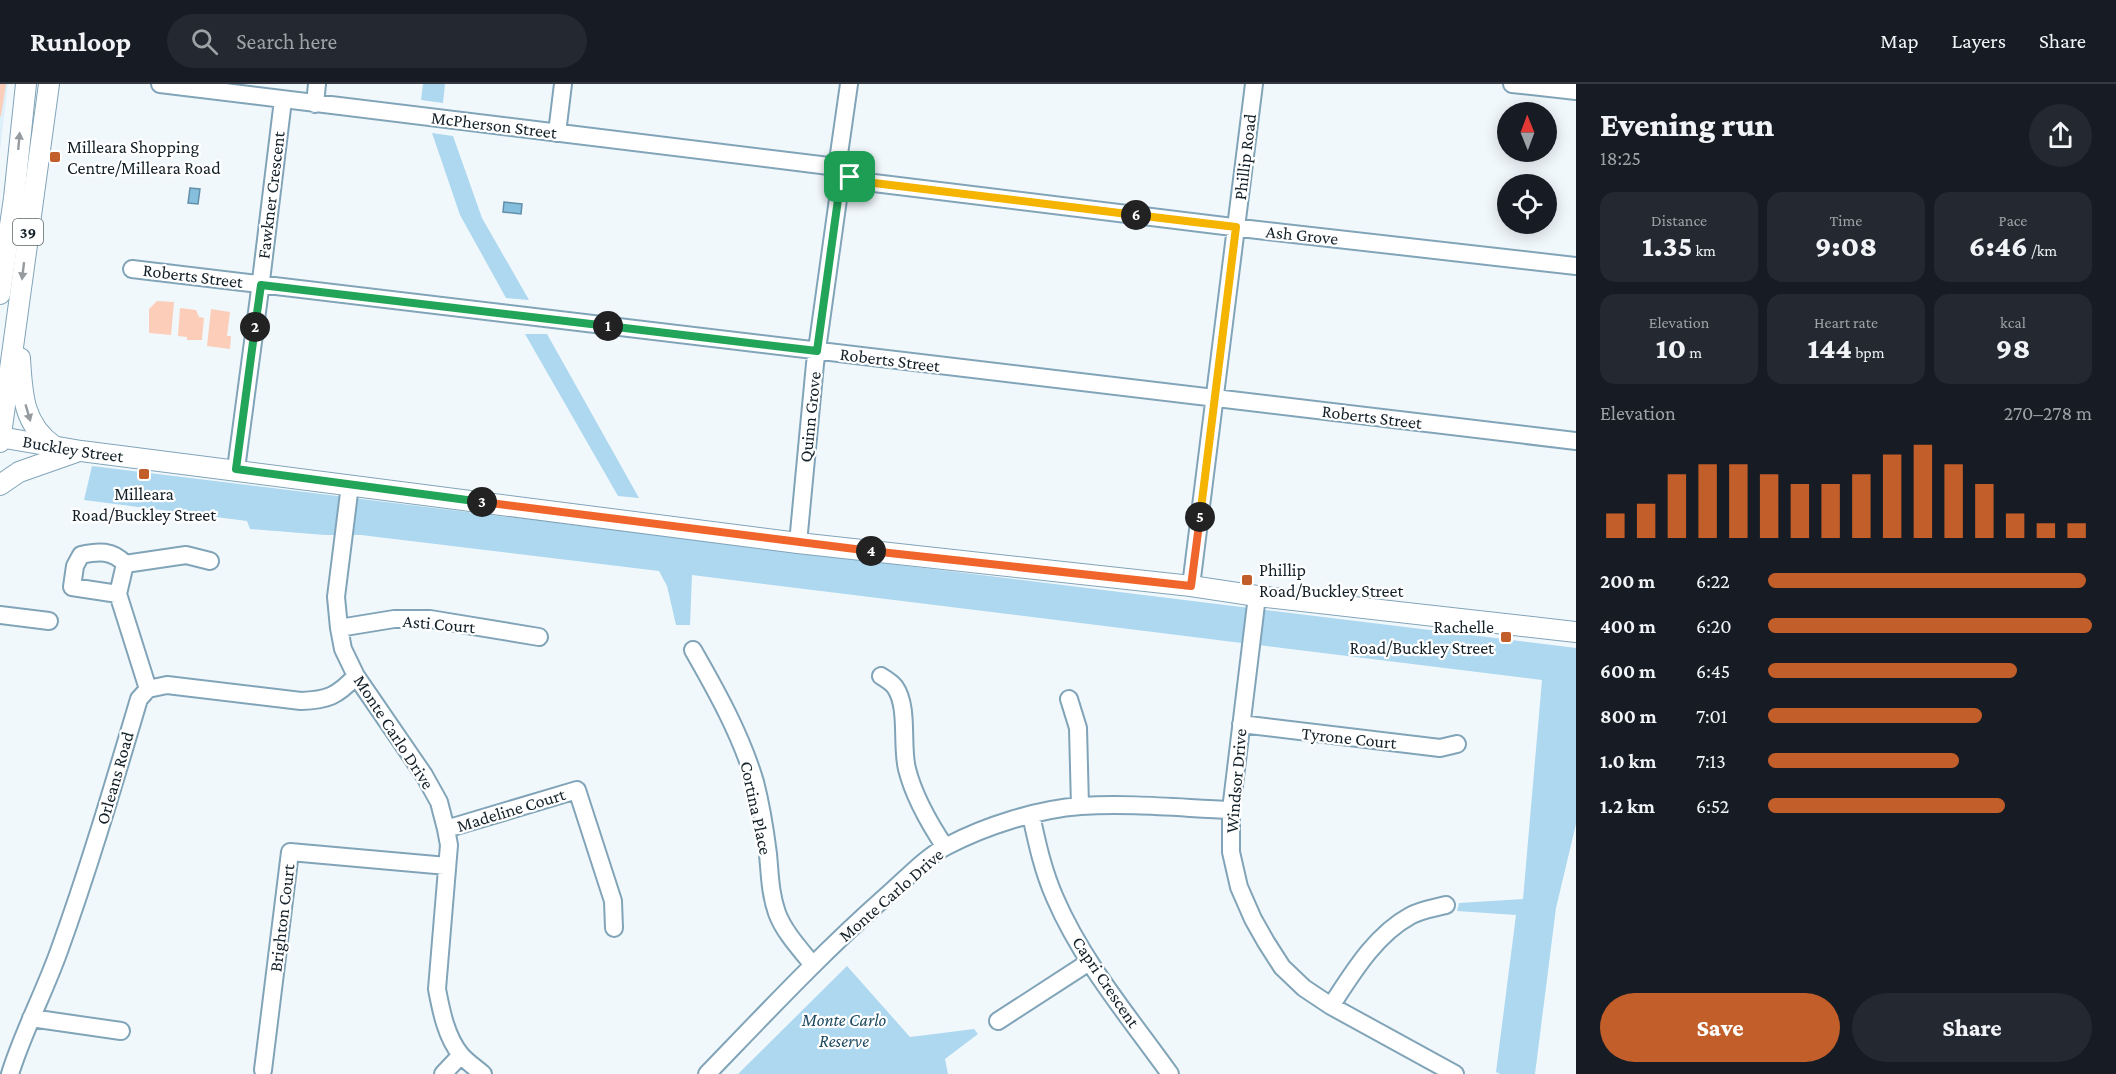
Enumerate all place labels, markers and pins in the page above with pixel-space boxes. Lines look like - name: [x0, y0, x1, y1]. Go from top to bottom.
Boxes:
- place label: Milleara Shopping Centre/Milleara Road: [67, 137, 221, 178]
- marker: Milleara Shopping Centre/Milleara Road: [48, 150, 62, 164]
- pin: [824, 151, 875, 202]
- pin: 6: [1121, 200, 1151, 230]
- pin: 1: [593, 311, 623, 341]
- pin: 2: [240, 312, 270, 342]
- marker: Milleara Road/Buckley Street: [137, 467, 151, 481]
- place label: Milleara Road/Buckley Street: [72, 484, 217, 525]
- pin: 3: [467, 487, 497, 517]
- pin: 5: [1185, 502, 1215, 532]
- pin: 4: [856, 536, 886, 566]
- place label: Phillip Road/Buckley Street: [1259, 560, 1404, 601]
- marker: Phillip Road/Buckley Street: [1240, 573, 1254, 587]
- place label: Rachelle Road/Buckley Street: [1350, 617, 1495, 658]
- marker: Rachelle Road/Buckley Street: [1499, 630, 1513, 644]

